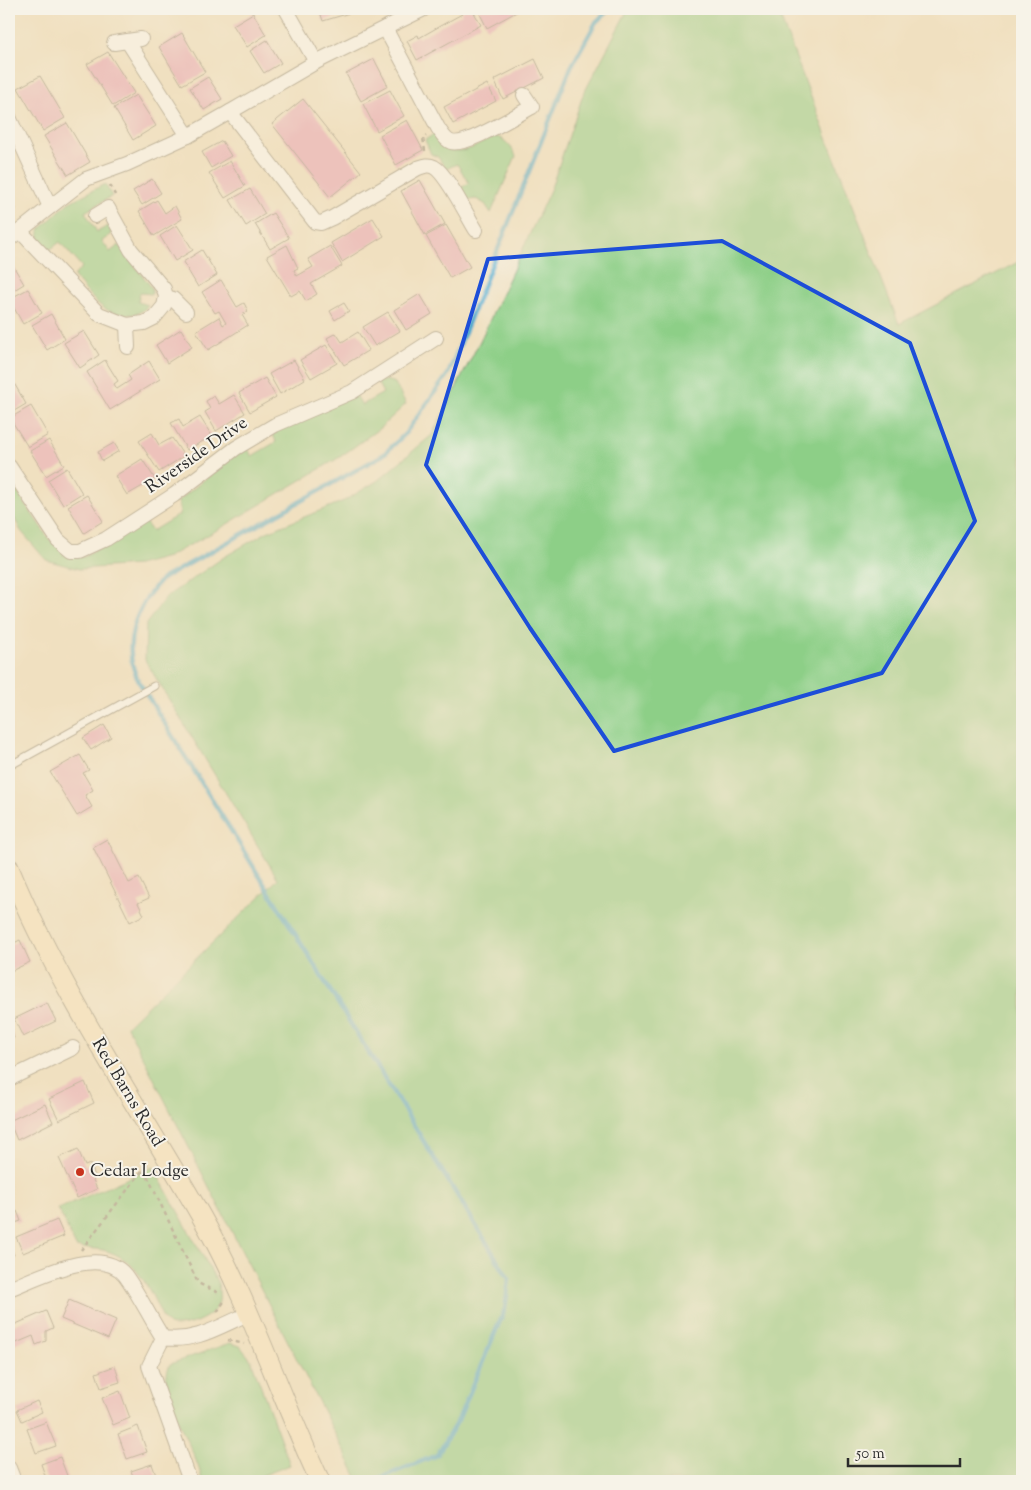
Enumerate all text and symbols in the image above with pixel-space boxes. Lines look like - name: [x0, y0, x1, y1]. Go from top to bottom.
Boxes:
- street label: Riverside Drive: [141, 411, 253, 501]
- street label: Red Barns Road: [84, 1034, 170, 1152]
- place label: Cedar Lodge: [90, 1159, 189, 1185]
- marker: Cedar Lodge: [74, 1166, 86, 1178]
- scale bar: [848, 1435, 961, 1467]
- text: 50 m: [855, 1444, 885, 1465]

